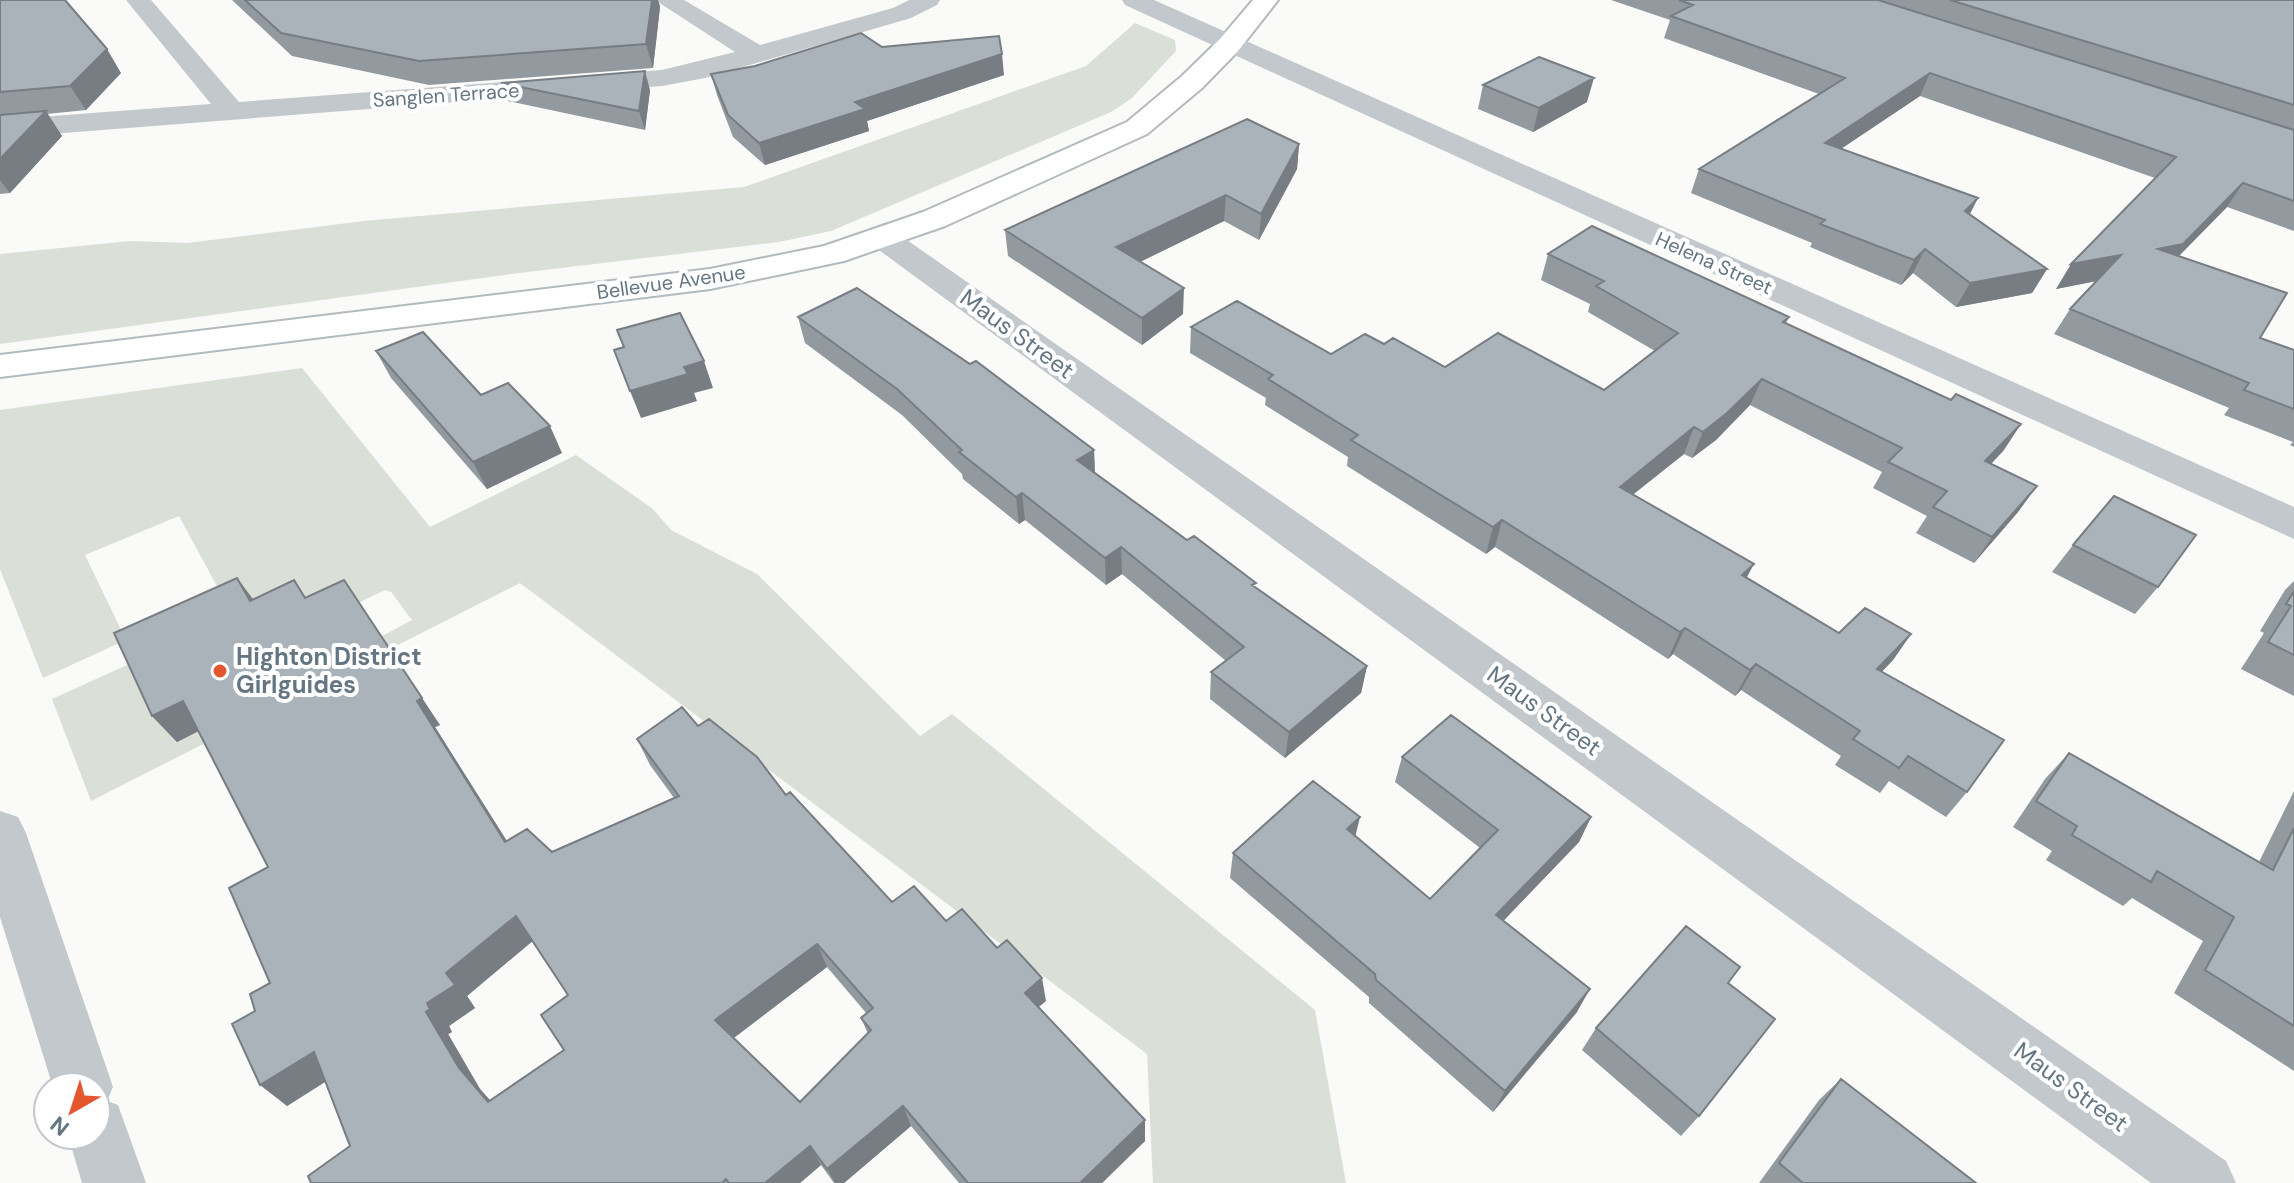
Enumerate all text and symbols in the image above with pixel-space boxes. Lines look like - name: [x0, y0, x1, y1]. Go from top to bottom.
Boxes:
- street label: Sanglen Terrace: [372, 77, 520, 113]
- street label: Helena Street: [1652, 226, 1777, 300]
- street label: Bellevue Avenue: [595, 259, 747, 305]
- street label: Maus Street: [954, 282, 1080, 385]
- place label: Highton District Girlguides: [236, 641, 422, 700]
- street label: Maus Street: [1481, 659, 1607, 762]
- marker: Highton District Girlguides: [211, 662, 229, 680]
- street label: Maus Street: [2008, 1035, 2134, 1138]
- north arrow: [32, 1071, 112, 1151]
- text: N: [44, 1110, 75, 1142]

